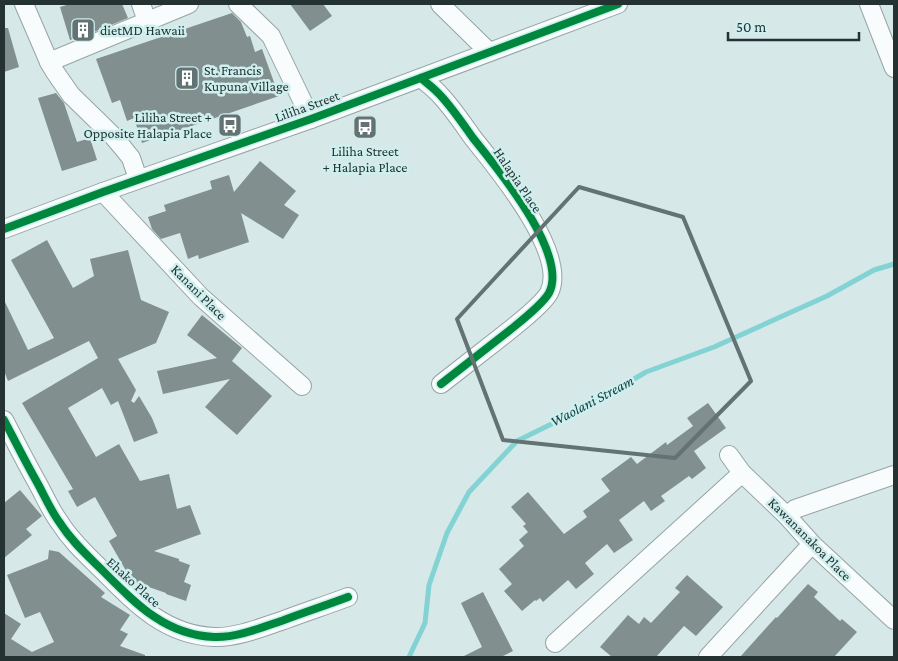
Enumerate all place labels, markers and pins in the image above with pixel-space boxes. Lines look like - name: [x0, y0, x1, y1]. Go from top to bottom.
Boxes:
- building icon: dietMD Hawaii: [70, 17, 96, 43]
- place label: dietMD Hawaii: [100, 22, 185, 38]
- place label: St. Francis Kupuna Village: [204, 62, 289, 94]
- building icon: St. Francis Kupuna Village: [174, 65, 200, 91]
- place label: Liliha Street + Opposite Halapia Place: [83, 109, 212, 141]
- bus stop icon: Liliha Street + Opposite Halapia Place: [217, 112, 243, 138]
- bus stop icon: Liliha Street + Halapia Place: [352, 114, 378, 140]
- place label: Liliha Street + Halapia Place: [322, 143, 408, 175]

